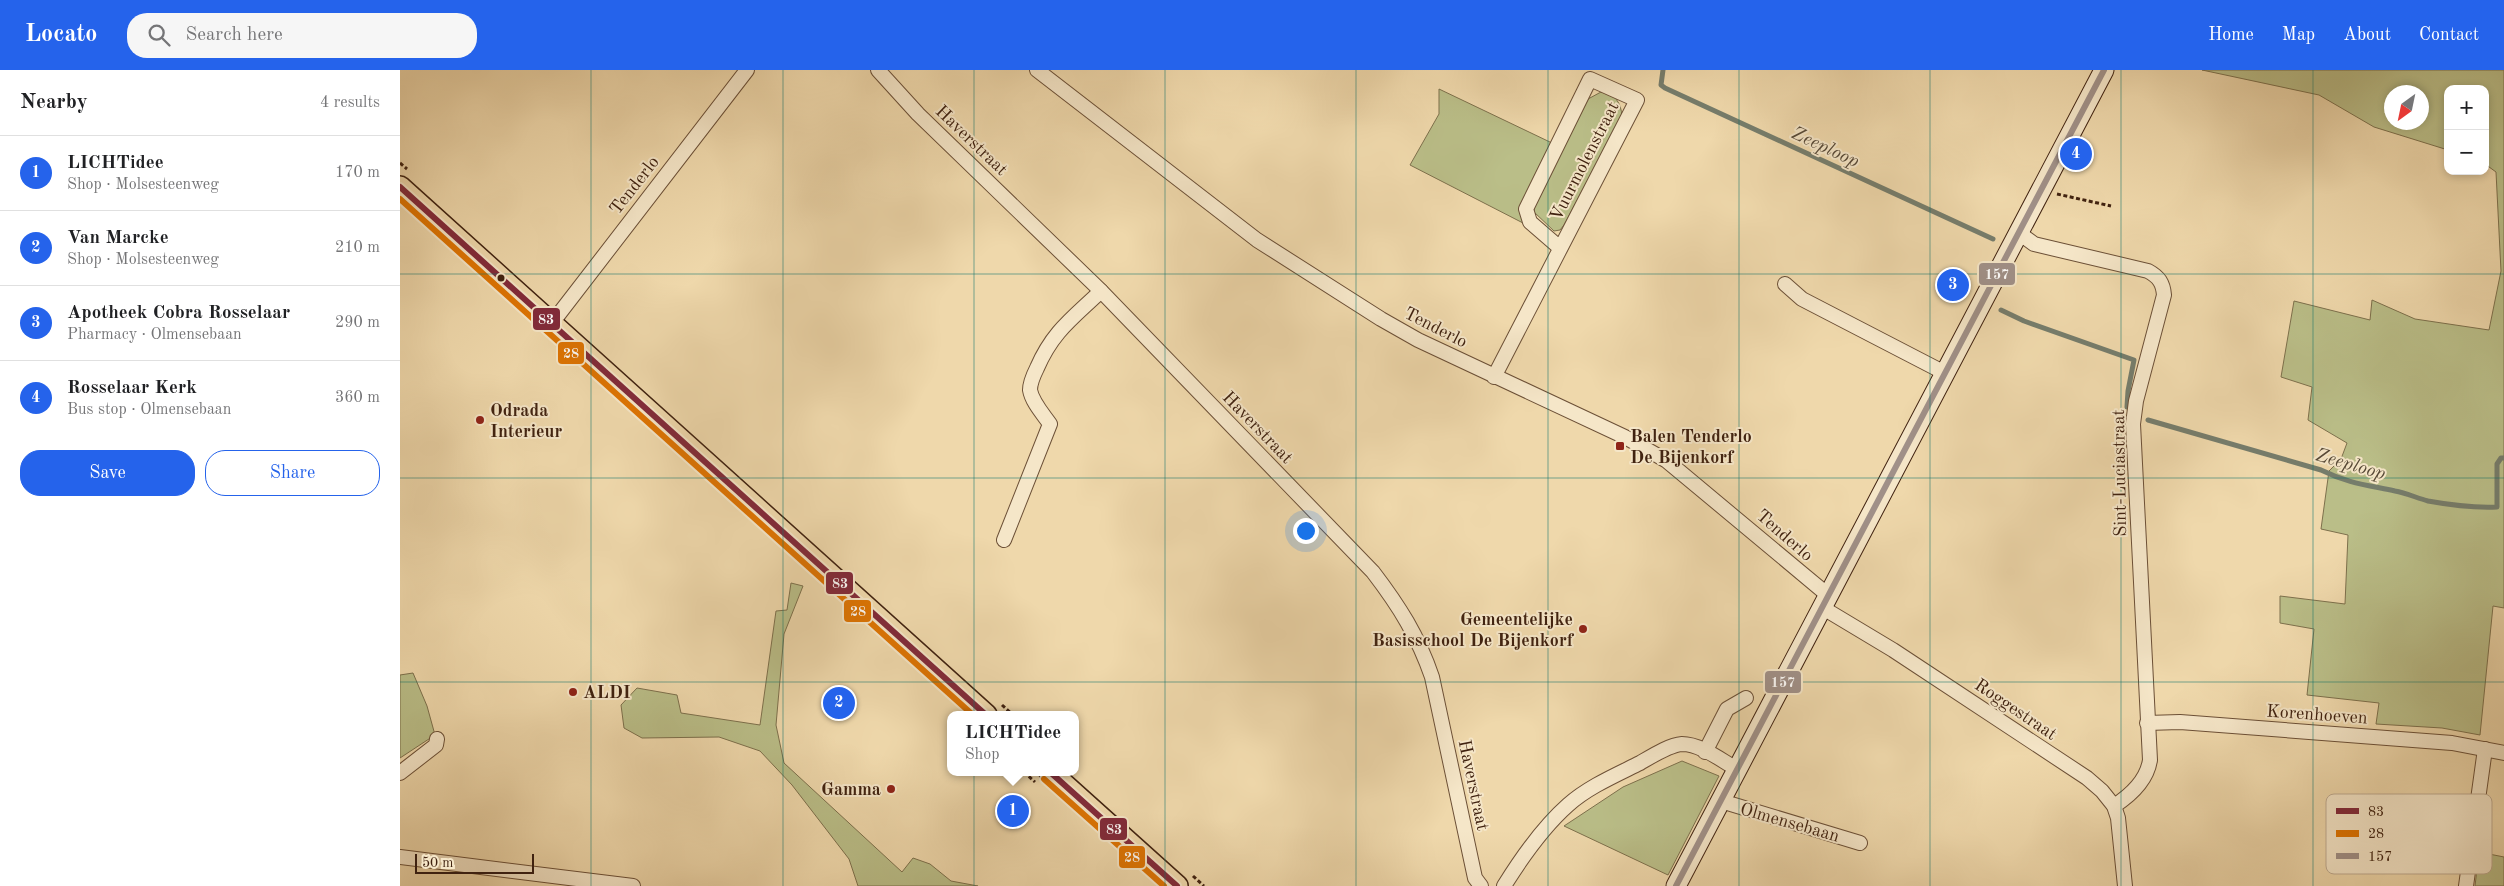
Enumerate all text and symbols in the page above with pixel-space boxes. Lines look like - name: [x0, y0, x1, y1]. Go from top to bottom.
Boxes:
- search box: [127, 13, 477, 58]
- icon: search: [145, 21, 173, 49]
- text: Locato: [25, 23, 97, 47]
- text: Search here: [185, 26, 283, 45]
- text: Home: [2208, 26, 2254, 44]
- text: Map: [2282, 26, 2315, 44]
- text: About: [2343, 26, 2391, 44]
- text: Contact: [2419, 26, 2479, 44]
- north arrow: [2384, 85, 2429, 130]
- map controls: [2444, 85, 2489, 175]
- button: +: [2444, 85, 2489, 130]
- text: Nearby: [20, 92, 88, 113]
- text: 4 results: [320, 95, 380, 111]
- street label: Vuurmolenstraat: [1547, 99, 1623, 224]
- street label: Haverstraat: [932, 102, 1011, 179]
- water label: Zeeploop: [1788, 124, 1862, 172]
- button: −: [2444, 130, 2489, 175]
- pin: 4: [2060, 135, 2092, 173]
- street label: Tenderlo: [607, 153, 663, 218]
- text: LICHTidee: [67, 154, 164, 173]
- text: 1: [31, 165, 41, 181]
- text: 170 m: [335, 165, 380, 181]
- text: Shop · Molsesteenweg: [67, 177, 219, 193]
- text: Van Marcke: [67, 229, 169, 248]
- text: 2: [31, 240, 41, 256]
- text: 210 m: [335, 240, 380, 256]
- text: Shop · Molsesteenweg: [67, 252, 219, 268]
- line badge: 157: [1978, 262, 2016, 286]
- pin: 3: [1937, 266, 1969, 304]
- text: 157: [1985, 268, 2009, 282]
- unlabelled marker: [496, 273, 506, 283]
- text: Apotheek Cobra Rosselaar: [67, 304, 290, 323]
- street label: Tenderlo: [1401, 304, 1470, 351]
- line badge: 83: [532, 307, 561, 331]
- text: 83: [538, 313, 554, 327]
- text: 3: [31, 315, 41, 331]
- text: 290 m: [335, 315, 380, 331]
- text: Pharmacy · Olmensebaan: [67, 327, 242, 343]
- line badge: 28: [557, 341, 585, 365]
- text: 28: [563, 347, 579, 361]
- text: Rosselaar Kerk: [67, 379, 197, 398]
- street label: Haverstraat: [1219, 388, 1296, 467]
- text: 4: [31, 390, 41, 406]
- text: 360 m: [335, 390, 380, 406]
- text: Bus stop · Olmensebaan: [67, 402, 231, 418]
- place label: Odrada Interieur: [490, 402, 563, 441]
- street label: Sint-Luciastraat: [2110, 409, 2130, 537]
- marker: Odrada Interieur: [474, 414, 486, 426]
- place label: Balen Tenderlo De Bijenkorf: [1630, 428, 1752, 467]
- marker: Balen Tenderlo De Bijenkorf: [1614, 440, 1626, 452]
- water label: Zeeploop: [2313, 446, 2388, 484]
- button: Save: [20, 450, 195, 496]
- button: Share: [205, 450, 380, 496]
- street label: Tenderlo: [1753, 506, 1816, 565]
- your location: [1293, 518, 1319, 544]
- line badge: 83: [825, 571, 854, 595]
- text: 83: [832, 577, 848, 591]
- line badge: 28: [843, 599, 872, 623]
- text: 28: [850, 605, 866, 619]
- place label: Gemeentelijke Basisschool De Bijenkorf: [1372, 611, 1575, 650]
- marker: Gemeentelijke Basisschool De Bijenkorf: [1577, 623, 1589, 635]
- line badge: 157: [1764, 670, 1802, 694]
- text: 157: [1771, 676, 1795, 690]
- street label: Roggestraat: [1971, 676, 2060, 744]
- place label: ALDI: [583, 684, 631, 702]
- pin: 2: [823, 684, 855, 722]
- marker: ALDI: [567, 686, 579, 698]
- street label: Korenhoeven: [2266, 702, 2369, 728]
- popup: [947, 711, 1079, 776]
- text: LICHTidee: [965, 724, 1061, 743]
- street label: Haverstraat: [1455, 738, 1491, 832]
- text: Shop: [965, 747, 1000, 763]
- place label: Gamma: [821, 781, 881, 799]
- marker: Gamma: [885, 783, 897, 795]
- pin: 1: [997, 792, 1029, 830]
- legend: [2326, 794, 2492, 874]
- street label: Olmensebaan: [1738, 800, 1842, 846]
- text: 83: [2368, 805, 2384, 819]
- line badge: 83: [1099, 817, 1128, 841]
- text: 83: [1106, 823, 1122, 837]
- text: 28: [2368, 827, 2384, 841]
- line badge: 28: [1118, 845, 1146, 869]
- text: 157: [2368, 850, 2392, 864]
- scale bar: [415, 851, 534, 874]
- text: 28: [1124, 851, 1140, 865]
- text: 50 m: [422, 856, 453, 870]

